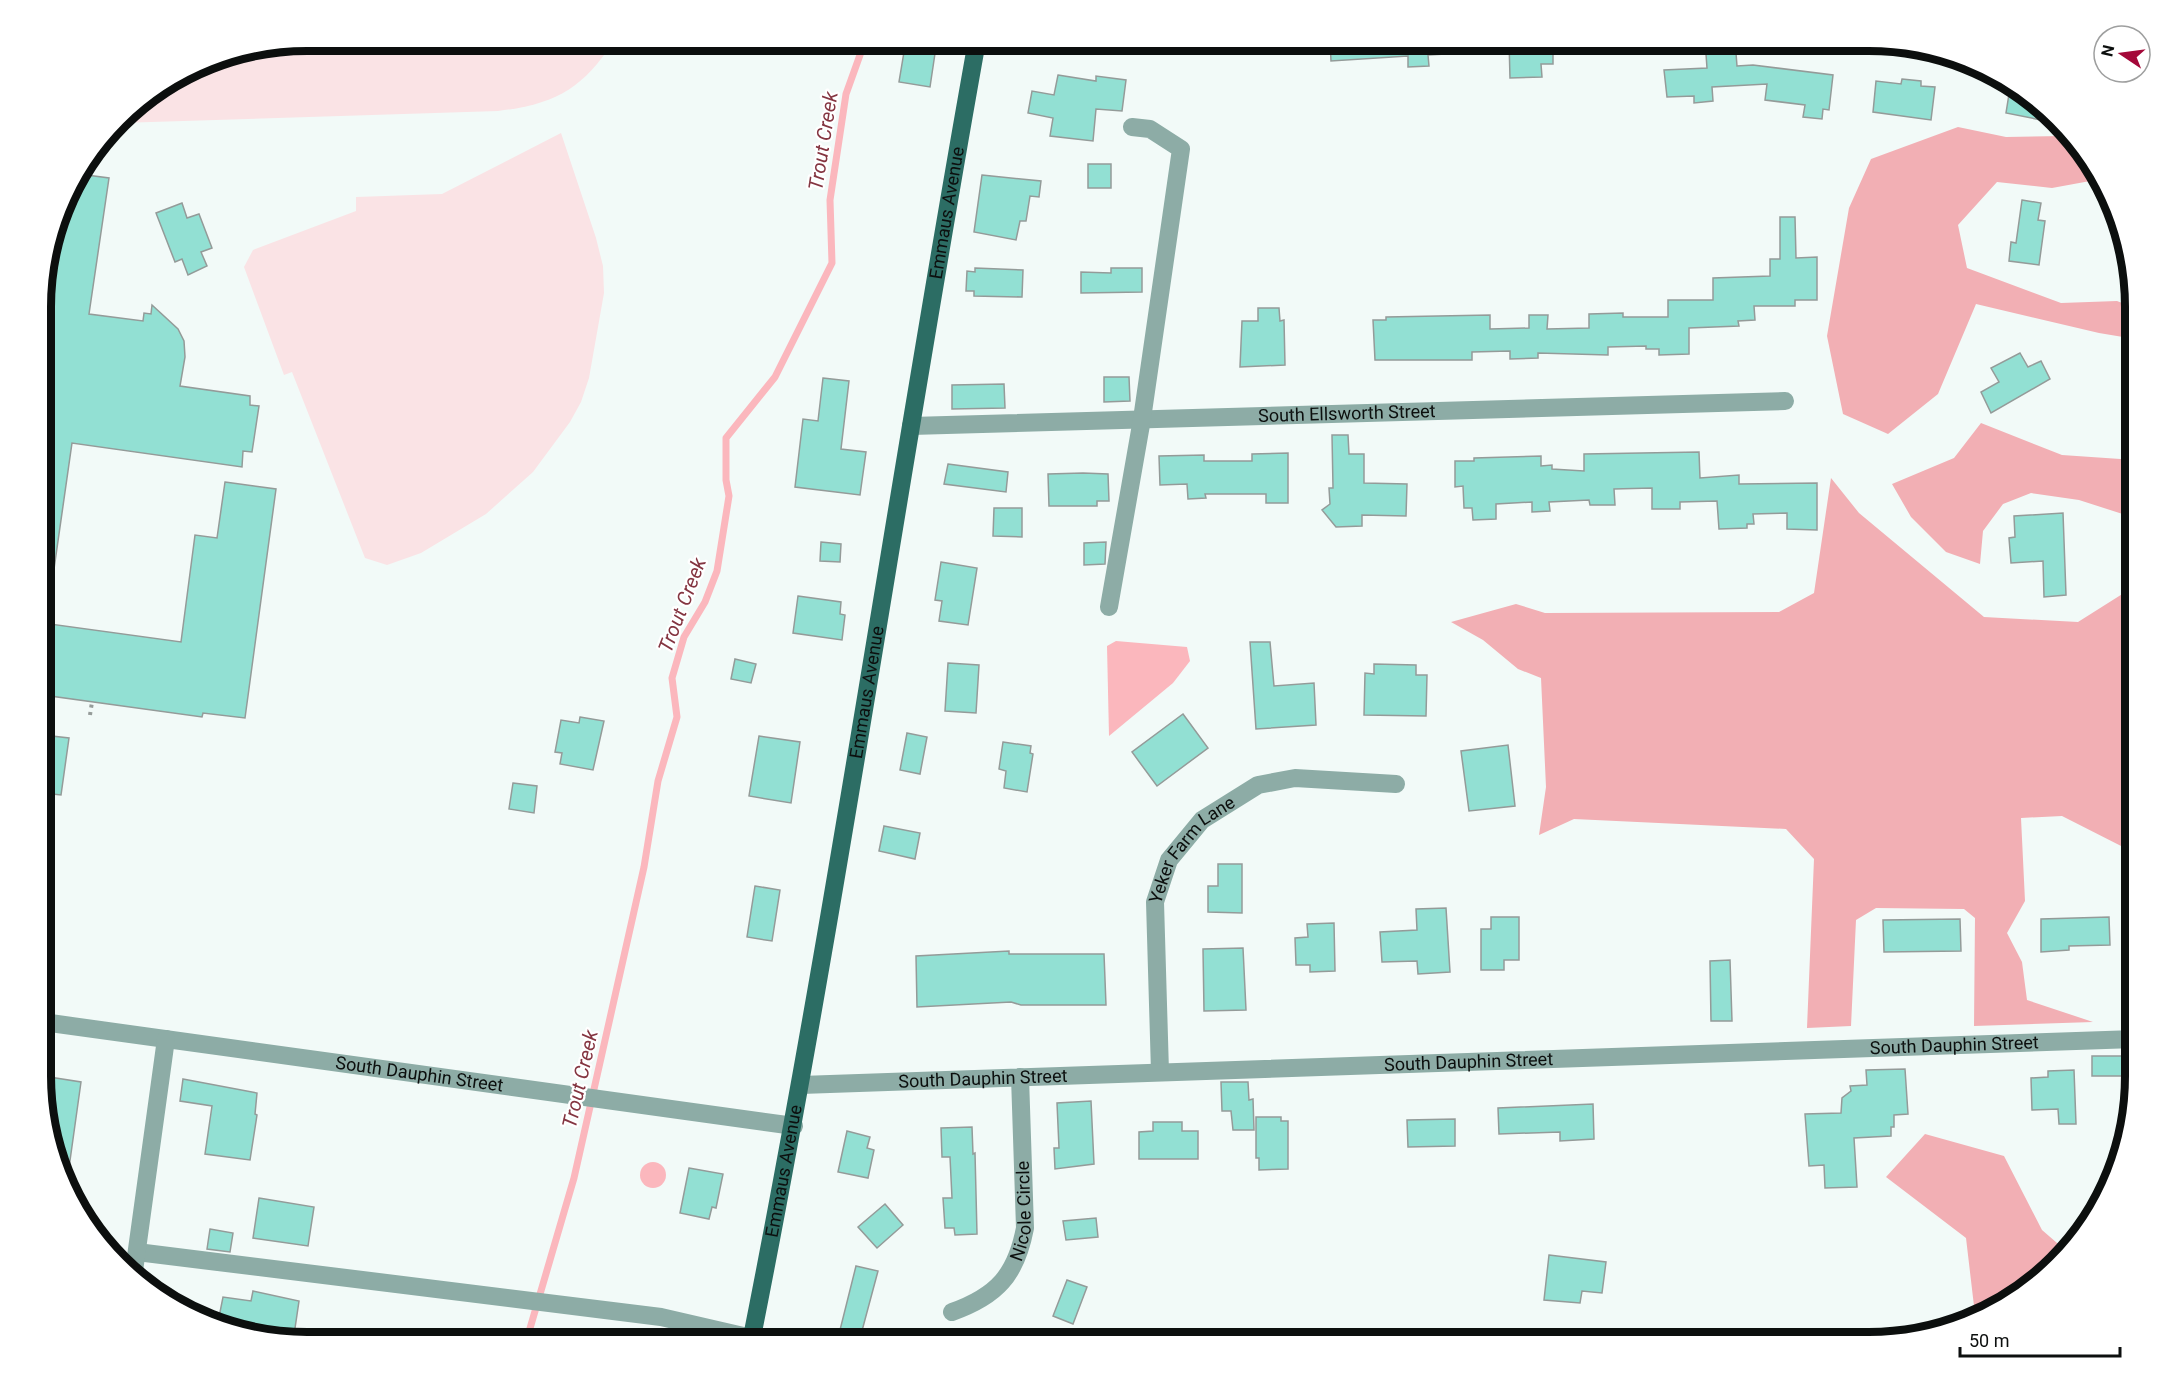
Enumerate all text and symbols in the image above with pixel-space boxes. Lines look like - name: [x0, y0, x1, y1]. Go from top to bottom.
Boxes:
- north arrow: [2092, 24, 2152, 84]
- text: N: [2097, 43, 2118, 58]
- water label: Trout Creek: [803, 89, 843, 192]
- street label: Emmaus Avenue: [925, 145, 968, 281]
- street label: South Ellsworth Street: [1258, 400, 1436, 426]
- water label: Trout Creek: [653, 553, 711, 656]
- street label: Emmaus Avenue: [845, 624, 888, 760]
- street label: Yeker Farm Lane: [1144, 791, 1238, 906]
- water label: Trout Creek: [557, 1027, 603, 1130]
- street label: South Dauphin Street: [1869, 1031, 2039, 1058]
- street label: South Dauphin Street: [1384, 1048, 1554, 1075]
- street label: South Dauphin Street: [334, 1052, 505, 1096]
- street label: South Dauphin Street: [898, 1065, 1068, 1092]
- street label: Emmaus Avenue: [761, 1103, 806, 1239]
- street label: Nicole Circle: [1005, 1160, 1035, 1264]
- scale bar: [1960, 1320, 2120, 1358]
- text: 50 m: [1969, 1330, 2009, 1351]

